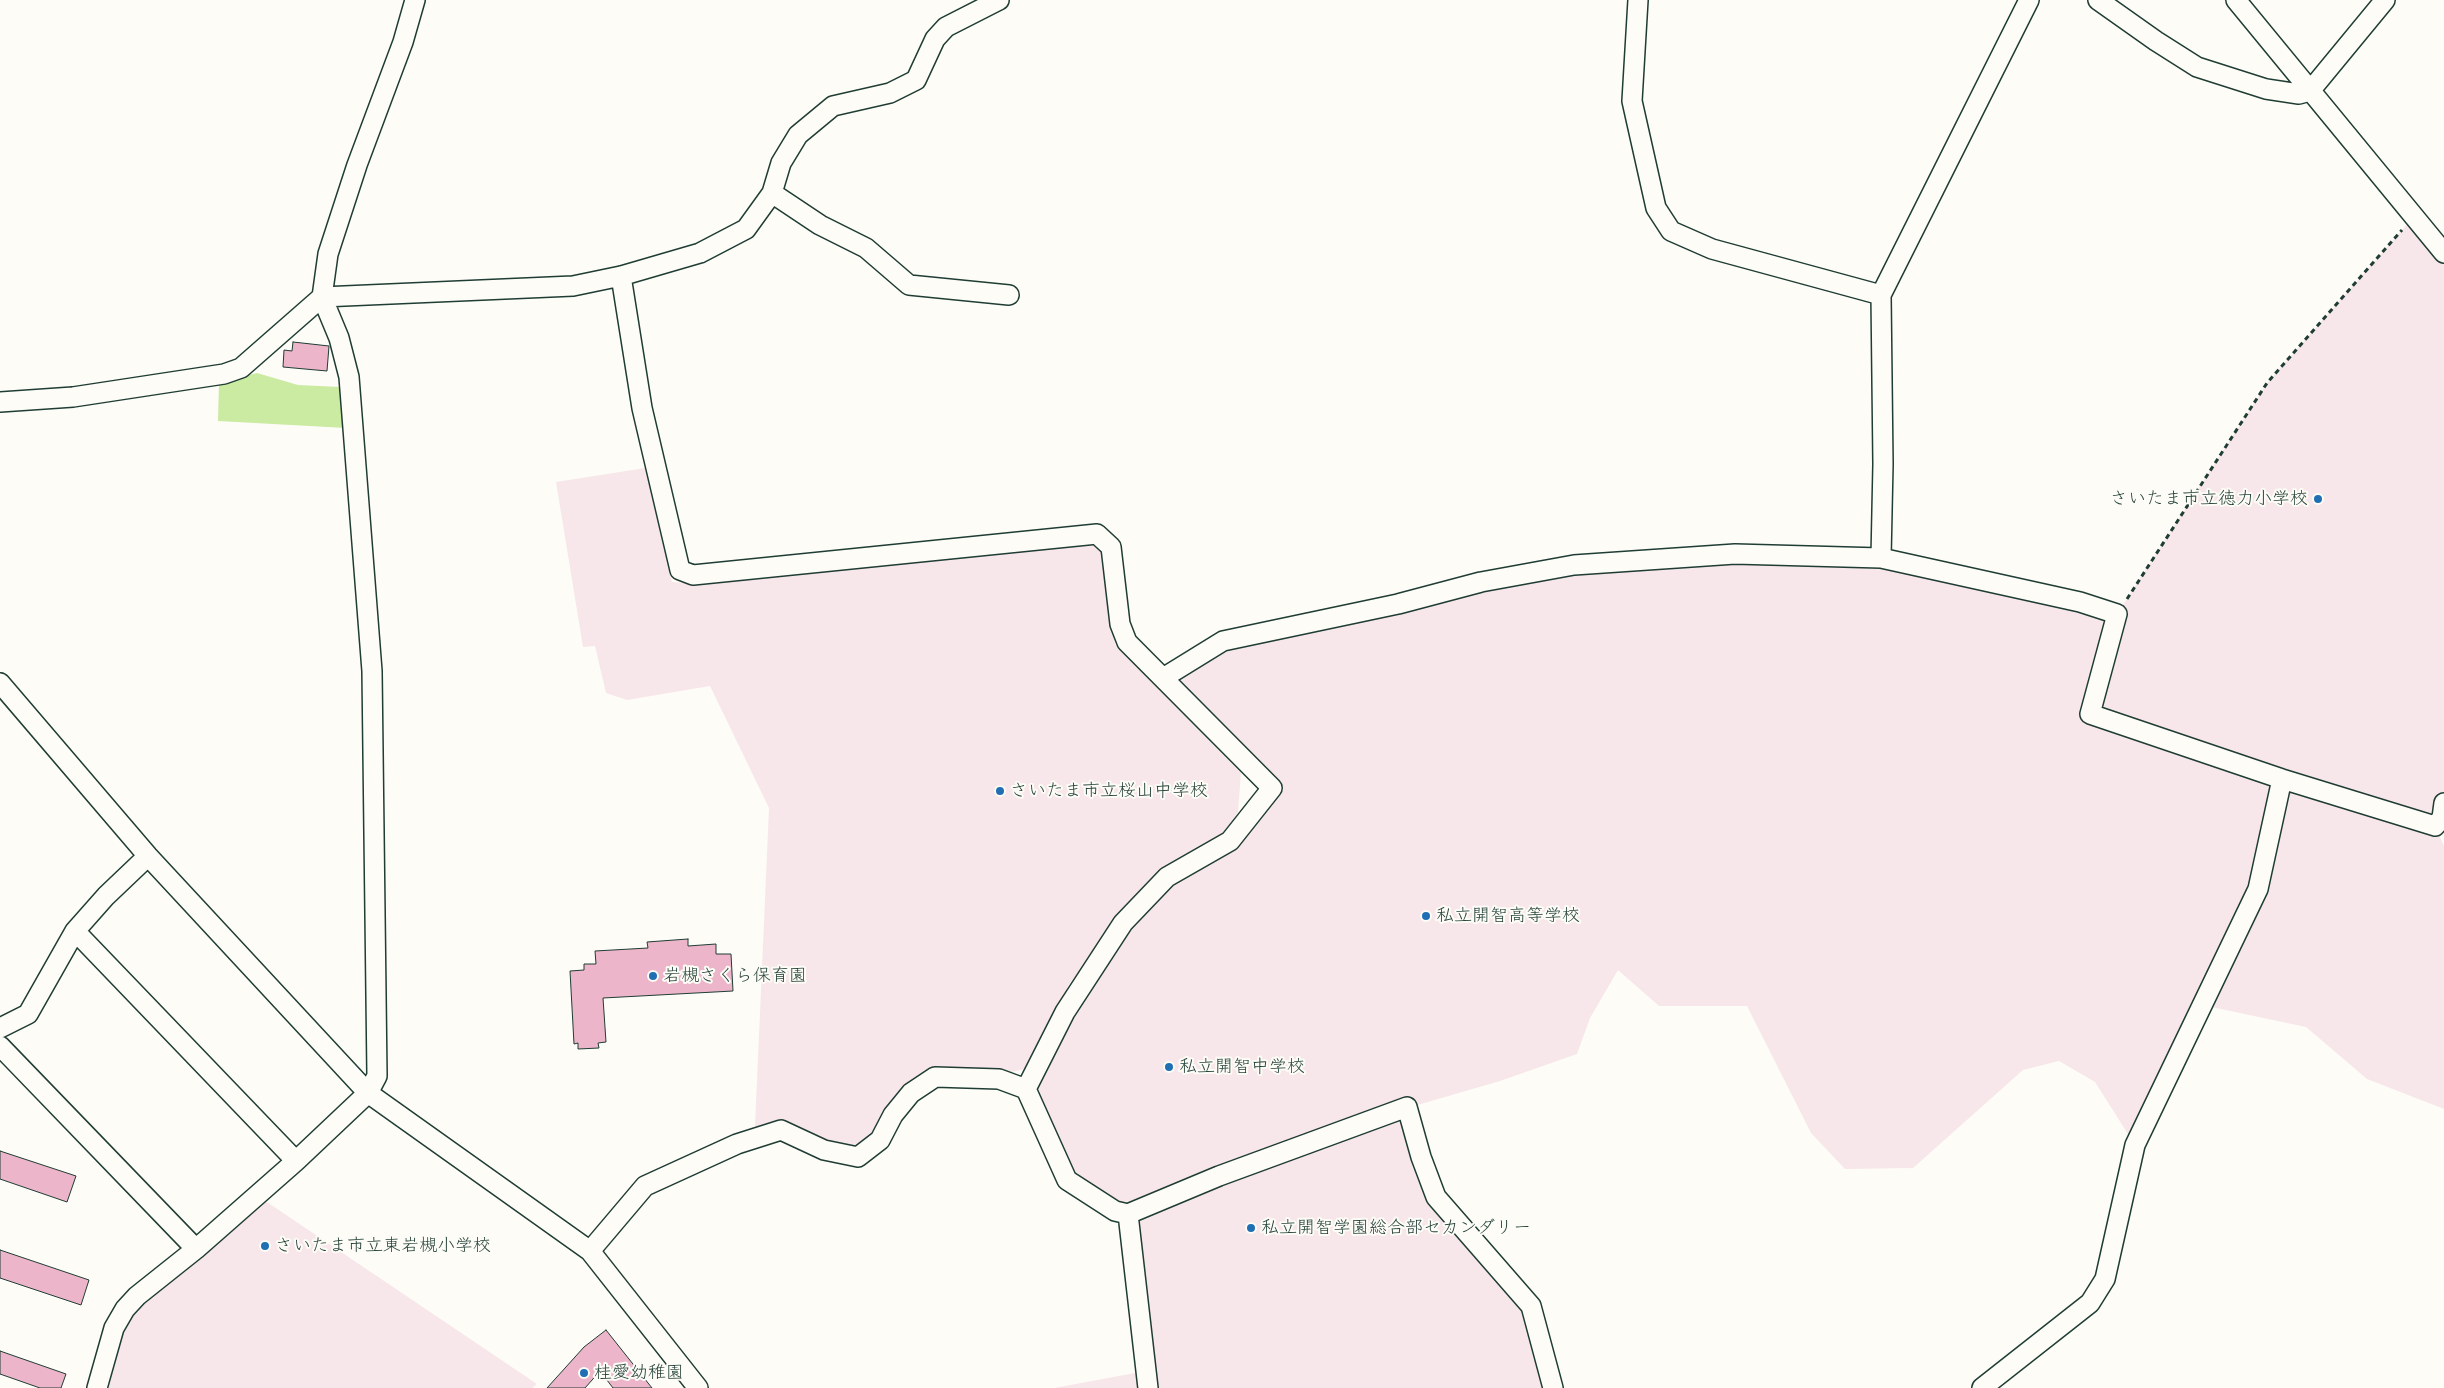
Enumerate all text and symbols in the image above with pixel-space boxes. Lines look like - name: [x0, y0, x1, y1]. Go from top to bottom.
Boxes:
- place label: さいたま市立徳力小学校: [2110, 488, 2308, 510]
- marker: さいたま市立徳力小学校: [2312, 493, 2324, 505]
- place label: さいたま市立桜山中学校: [1010, 780, 1208, 802]
- marker: さいたま市立桜山中学校: [994, 785, 1006, 797]
- place label: 私立開智高等学校: [1436, 905, 1580, 927]
- marker: 私立開智高等学校: [1420, 910, 1432, 922]
- place label: 岩槻さくら保育園: [663, 965, 807, 987]
- marker: 岩槻さくら保育園: [647, 970, 659, 982]
- place label: 私立開智中学校: [1179, 1056, 1305, 1078]
- marker: 私立開智中学校: [1163, 1061, 1175, 1073]
- place label: 私立開智学園総合部セカンダリー: [1261, 1217, 1531, 1239]
- marker: 私立開智学園総合部セカンダリー: [1245, 1222, 1257, 1234]
- place label: さいたま市立東岩槻小学校: [275, 1235, 491, 1257]
- marker: さいたま市立東岩槻小学校: [259, 1240, 271, 1252]
- place label: 桂愛幼稚園: [594, 1362, 684, 1384]
- marker: 桂愛幼稚園: [578, 1367, 590, 1379]

